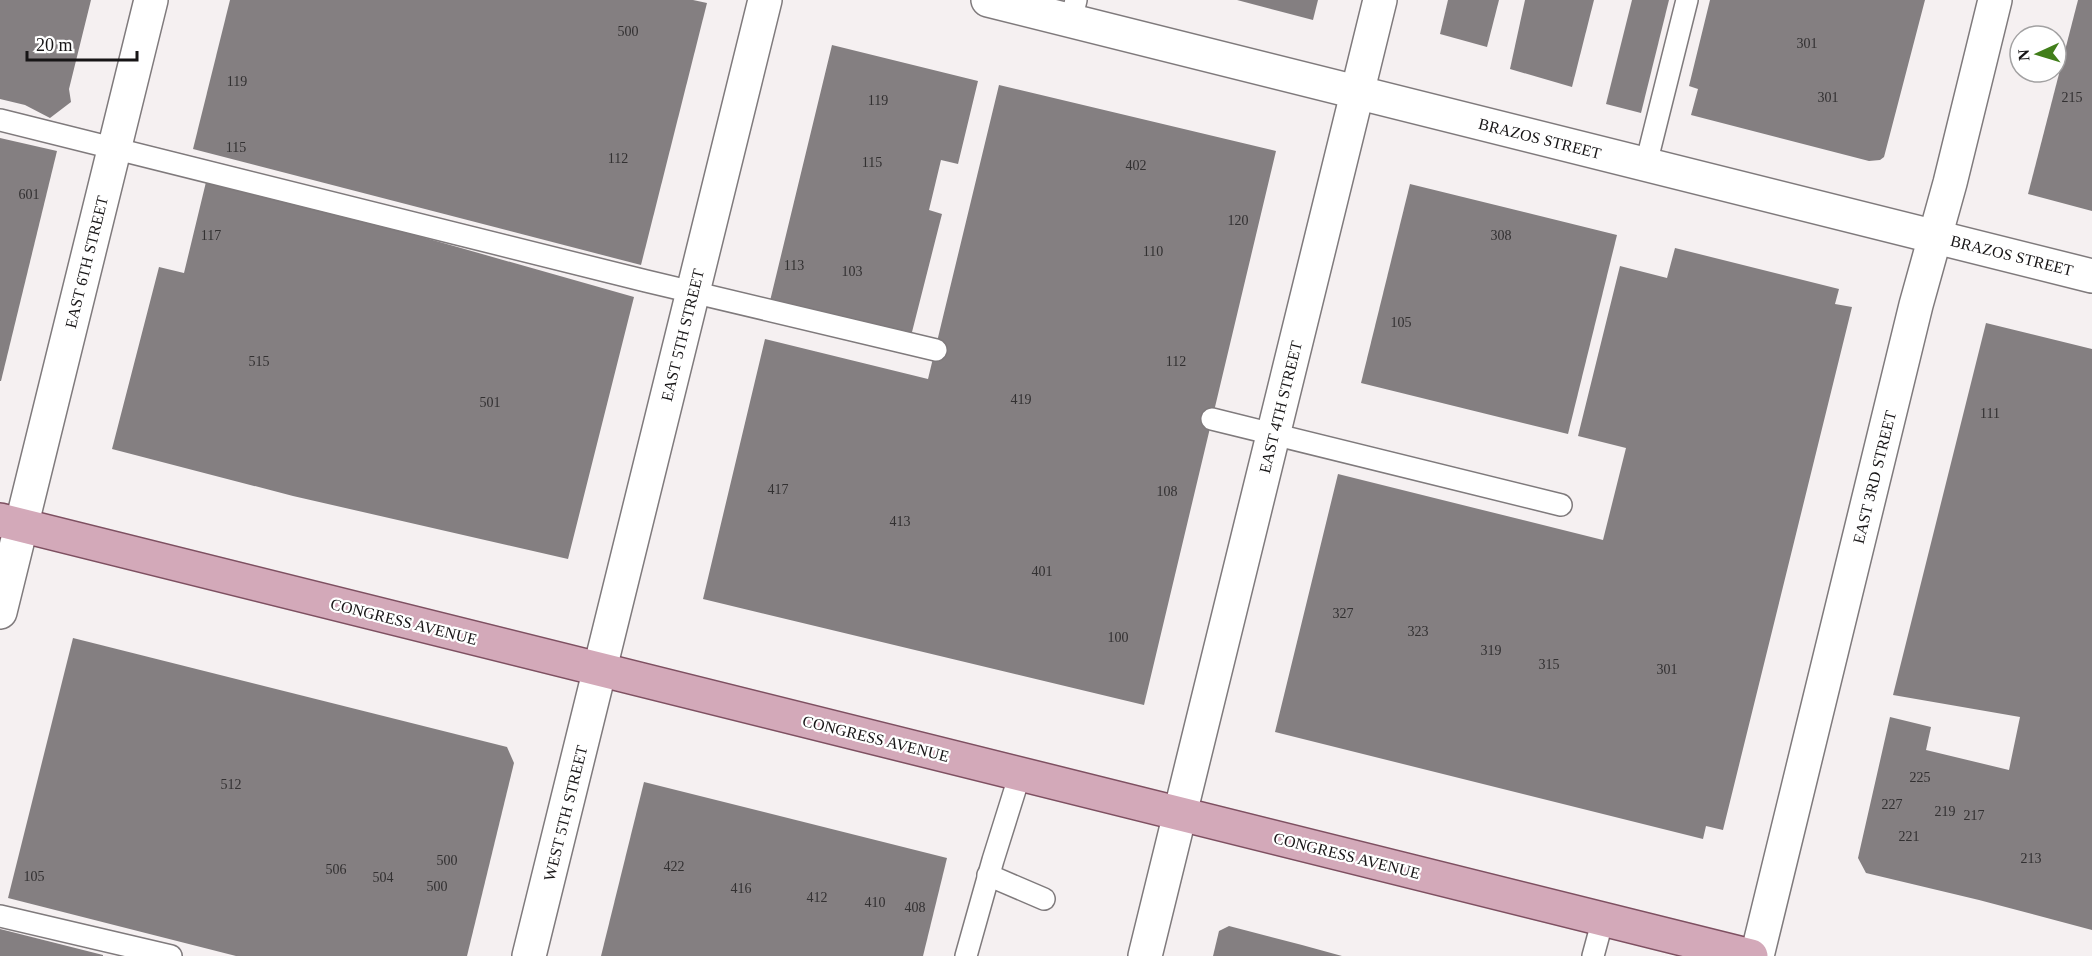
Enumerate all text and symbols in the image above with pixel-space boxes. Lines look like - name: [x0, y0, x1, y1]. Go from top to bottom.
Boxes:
- scale bar: [27, 24, 136, 62]
- house number: 500: [618, 24, 639, 39]
- north arrow: [2008, 24, 2068, 84]
- text: 20 m: [36, 35, 73, 55]
- house number: 301: [1797, 36, 1818, 51]
- text: N: [2015, 48, 2032, 61]
- house number: 119: [227, 74, 247, 89]
- house number: 301: [1818, 90, 1839, 105]
- house number: 215: [2062, 90, 2083, 105]
- house number: 119: [868, 93, 888, 108]
- street label: BRAZOS STREET: [1477, 115, 1603, 162]
- house number: 115: [226, 140, 246, 155]
- house number: 112: [608, 151, 628, 166]
- house number: 115: [862, 155, 882, 170]
- house number: 402: [1126, 158, 1147, 173]
- house number: 601: [19, 187, 40, 202]
- street label: EAST 6TH STREET: [62, 194, 111, 330]
- house number: 120: [1228, 213, 1249, 228]
- house number: 117: [201, 228, 221, 243]
- house number: 308: [1491, 228, 1512, 243]
- street label: BRAZOS STREET: [1949, 232, 2075, 279]
- house number: 110: [1143, 244, 1163, 259]
- house number: 113: [784, 258, 804, 273]
- house number: 103: [842, 264, 863, 279]
- street label: EAST 5TH STREET: [658, 267, 707, 403]
- house number: 105: [1391, 315, 1412, 330]
- street label: EAST 4TH STREET: [1256, 339, 1305, 475]
- house number: 515: [249, 354, 270, 369]
- house number: 112: [1166, 354, 1186, 369]
- house number: 419: [1011, 392, 1032, 407]
- house number: 501: [480, 395, 501, 410]
- house number: 111: [1980, 406, 2000, 421]
- street label: EAST 3RD STREET: [1850, 409, 1899, 545]
- house number: 417: [768, 482, 789, 497]
- house number: 108: [1157, 484, 1178, 499]
- house number: 413: [890, 514, 911, 529]
- house number: 401: [1032, 564, 1053, 579]
- street label: CONGRESS AVENUE: [329, 595, 479, 648]
- house number: 327: [1333, 606, 1354, 621]
- house number: 323: [1408, 624, 1429, 639]
- house number: 100: [1108, 630, 1129, 645]
- house number: 319: [1481, 643, 1502, 658]
- house number: 315: [1539, 657, 1560, 672]
- house number: 301: [1657, 662, 1678, 677]
- street label: CONGRESS AVENUE: [801, 712, 951, 765]
- street label: WEST 5TH STREET: [540, 743, 591, 883]
- house number: 225: [1910, 770, 1931, 785]
- house number: 512: [221, 777, 242, 792]
- house number: 227: [1882, 797, 1903, 812]
- house number: 219: [1935, 804, 1956, 819]
- house number: 217: [1964, 808, 1985, 823]
- street label: CONGRESS AVENUE: [1272, 829, 1422, 882]
- house number: 221: [1899, 829, 1920, 844]
- house number: 213: [2021, 851, 2042, 866]
- house number: 500: [437, 853, 458, 868]
- house number: 422: [664, 859, 685, 874]
- house number: 506: [326, 862, 347, 877]
- house number: 105: [24, 869, 45, 884]
- house number: 504: [373, 870, 394, 885]
- house number: 500: [427, 879, 448, 894]
- house number: 416: [731, 881, 752, 896]
- house number: 412: [807, 890, 828, 905]
- house number: 410: [865, 895, 886, 910]
- house number: 408: [905, 900, 926, 915]

